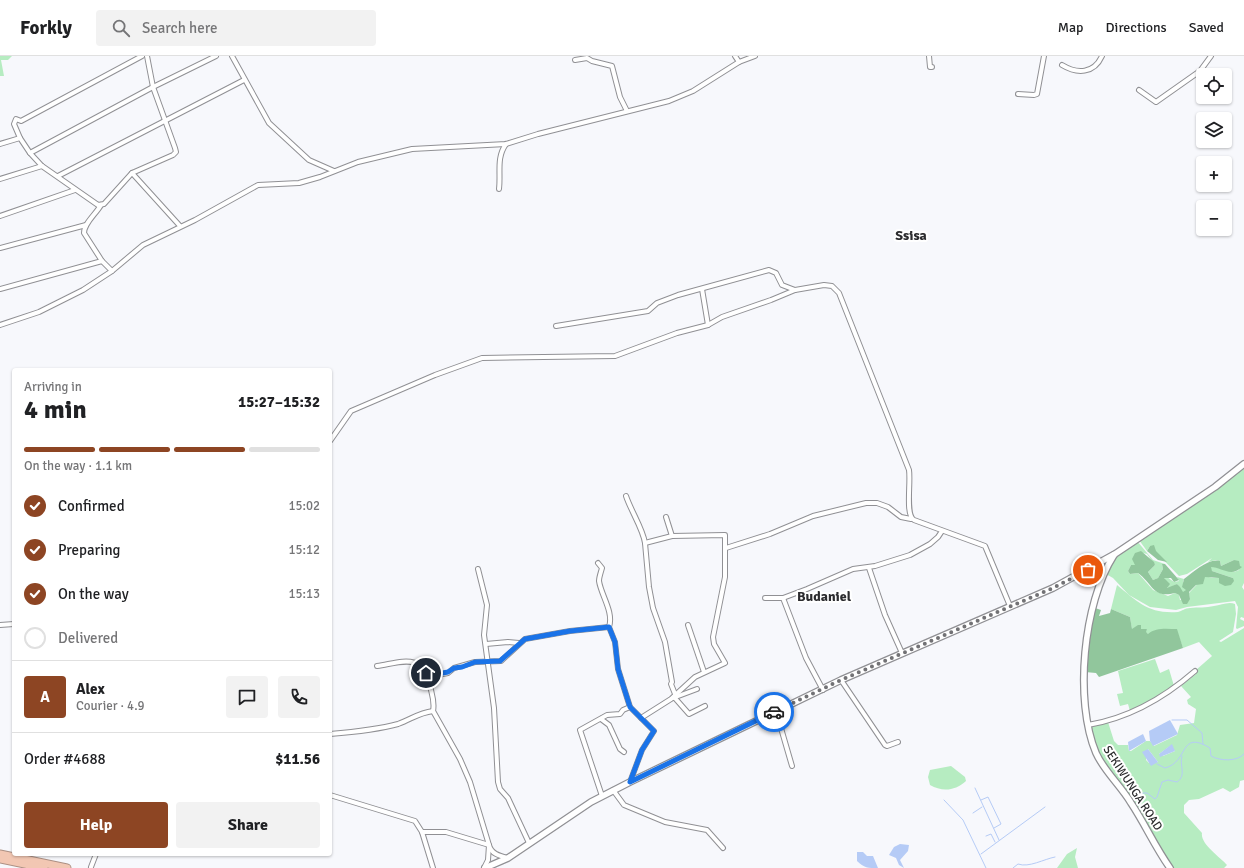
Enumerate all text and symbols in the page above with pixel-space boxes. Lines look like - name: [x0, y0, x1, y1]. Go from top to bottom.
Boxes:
- search box: [96, 10, 376, 46]
- text: Forkly: [20, 16, 72, 40]
- icon: search: [110, 17, 132, 39]
- text: Search here: [142, 19, 218, 37]
- text: Map: [1058, 19, 1084, 36]
- text: Directions: [1106, 19, 1167, 36]
- text: Saved: [1189, 19, 1224, 36]
- map controls: [1196, 68, 1232, 236]
- button: locate: [1196, 68, 1232, 104]
- button: layers: [1196, 112, 1232, 148]
- button: +: [1196, 156, 1232, 192]
- button: −: [1196, 200, 1232, 236]
- district label: Ssisa: [895, 227, 927, 244]
- text: Arriving in: [24, 379, 82, 395]
- text: 15:27–15:32: [238, 393, 320, 411]
- text: 4 min: [24, 394, 87, 426]
- text: On the way · 1.1 km: [24, 458, 132, 474]
- icon: check: [24, 495, 46, 517]
- text: Confirmed: [58, 497, 125, 515]
- text: 15:02: [288, 498, 320, 514]
- icon: check: [24, 539, 46, 561]
- text: Preparing: [58, 541, 121, 559]
- text: 15:12: [288, 542, 320, 558]
- pin: [1071, 553, 1105, 587]
- icon: bag: [1077, 559, 1099, 581]
- icon: check: [24, 583, 46, 605]
- text: On the way: [58, 585, 129, 603]
- text: 15:13: [288, 586, 320, 602]
- district label: Budaniel: [797, 588, 852, 605]
- text: Delivered: [58, 629, 118, 647]
- pin: [409, 656, 443, 690]
- icon: home: [415, 662, 437, 684]
- button: chat: [226, 676, 268, 718]
- button: phone: [278, 676, 320, 718]
- text: Alex: [76, 680, 105, 698]
- text: A: [40, 688, 50, 706]
- courier: [754, 692, 794, 732]
- text: Courier · 4.9: [76, 698, 145, 714]
- icon: car: [763, 701, 785, 723]
- street label: SEKIWUNGA ROAD: [1100, 743, 1166, 834]
- text: Order #4688: [24, 750, 106, 768]
- text: $11.56: [275, 750, 320, 768]
- button: Help: [24, 802, 168, 848]
- button: Share: [176, 802, 320, 848]

